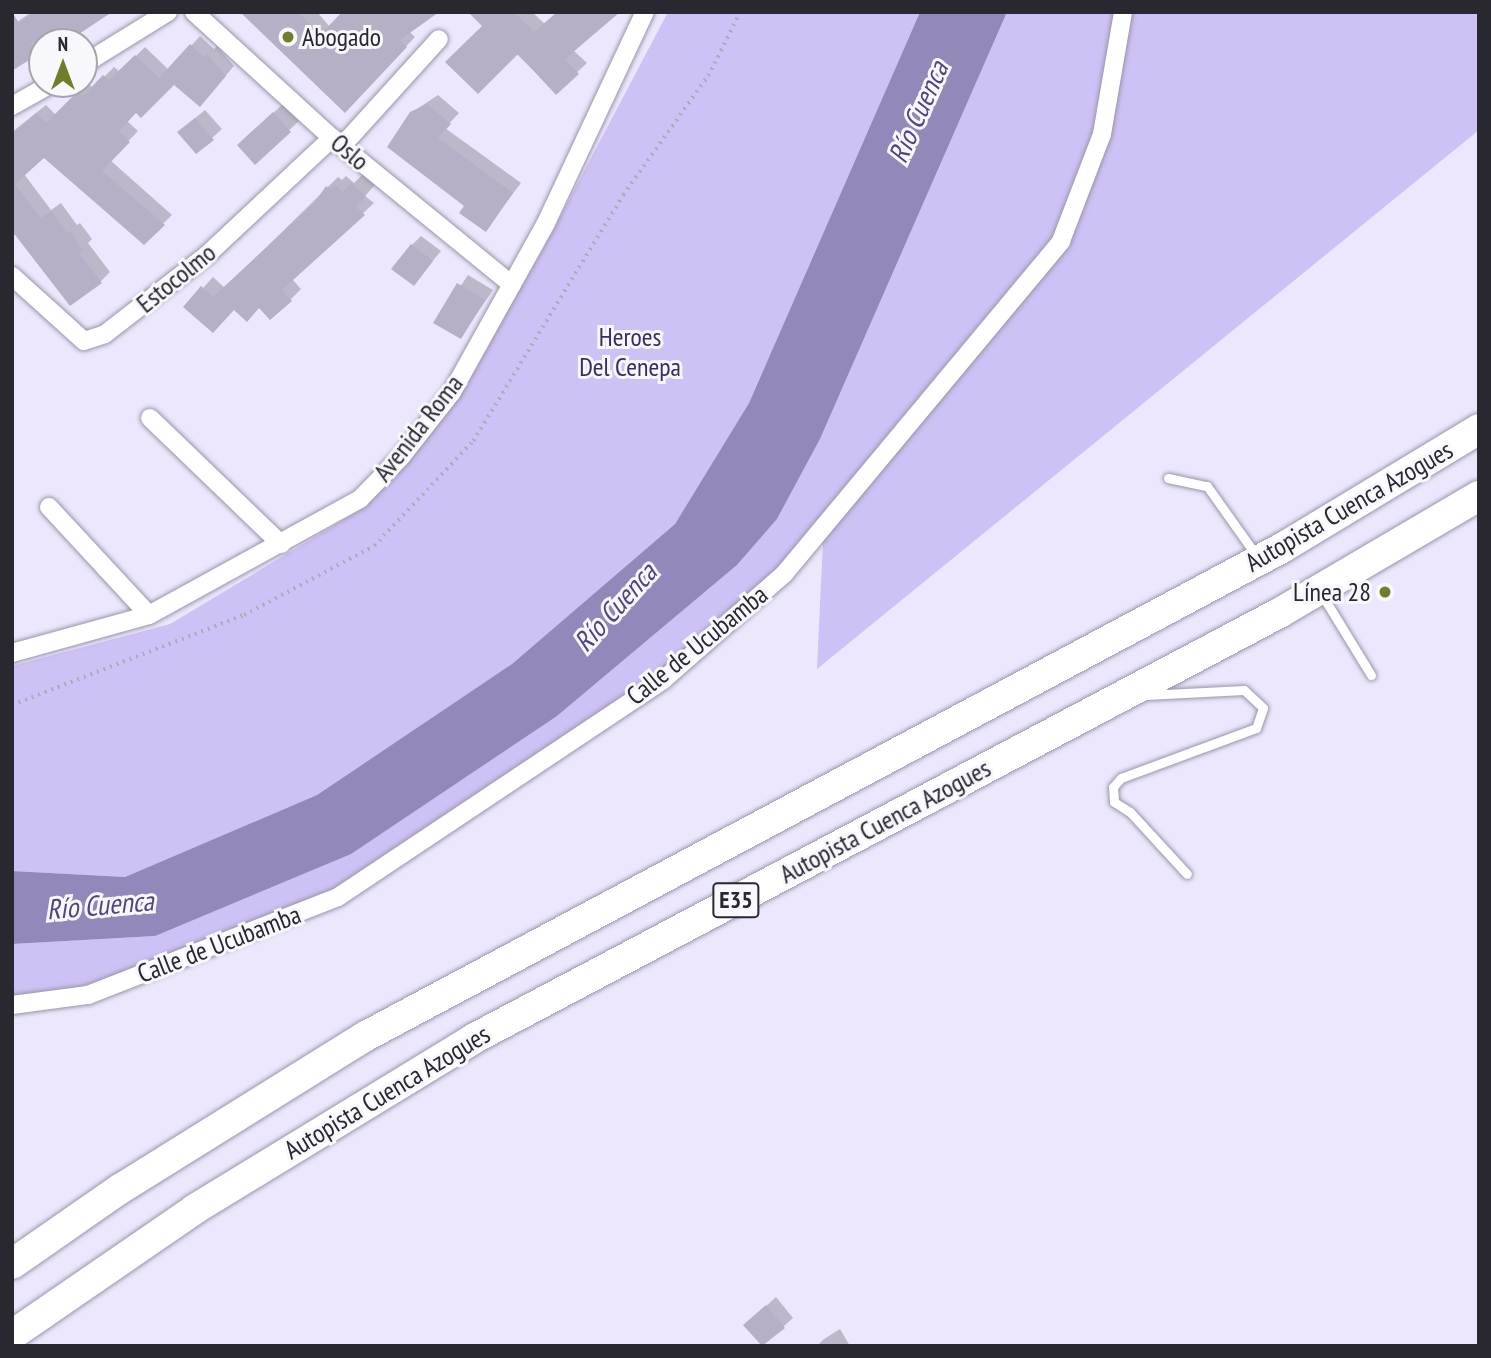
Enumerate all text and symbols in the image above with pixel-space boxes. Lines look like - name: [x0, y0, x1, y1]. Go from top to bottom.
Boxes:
- place label: Abogado: [302, 21, 381, 53]
- north arrow: [28, 28, 98, 98]
- marker: Abogado: [280, 29, 296, 45]
- text: N: [58, 32, 68, 56]
- water label: Río Cuenca: [881, 56, 955, 168]
- street label: Oslo: [325, 127, 375, 177]
- street label: Estocolmo: [130, 237, 222, 319]
- park label: Heroes Del Cenepa: [579, 321, 681, 382]
- street label: Avenida Roma: [367, 369, 469, 487]
- street label: Autopista Cuenca Azogues: [1239, 434, 1459, 578]
- water label: Río Cuenca: [567, 556, 663, 658]
- place label: Línea 28: [1293, 576, 1371, 608]
- street label: Calle de Ucubamba: [620, 579, 774, 711]
- marker: Línea 28: [1377, 584, 1393, 600]
- street label: Autopista Cuenca Azogues: [774, 752, 996, 890]
- road number: E35: [712, 880, 760, 920]
- water label: Río Cuenca: [45, 884, 155, 926]
- street label: Calle de Ucubamba: [133, 899, 305, 989]
- street label: Autopista Cuenca Azogues: [278, 1018, 496, 1166]

